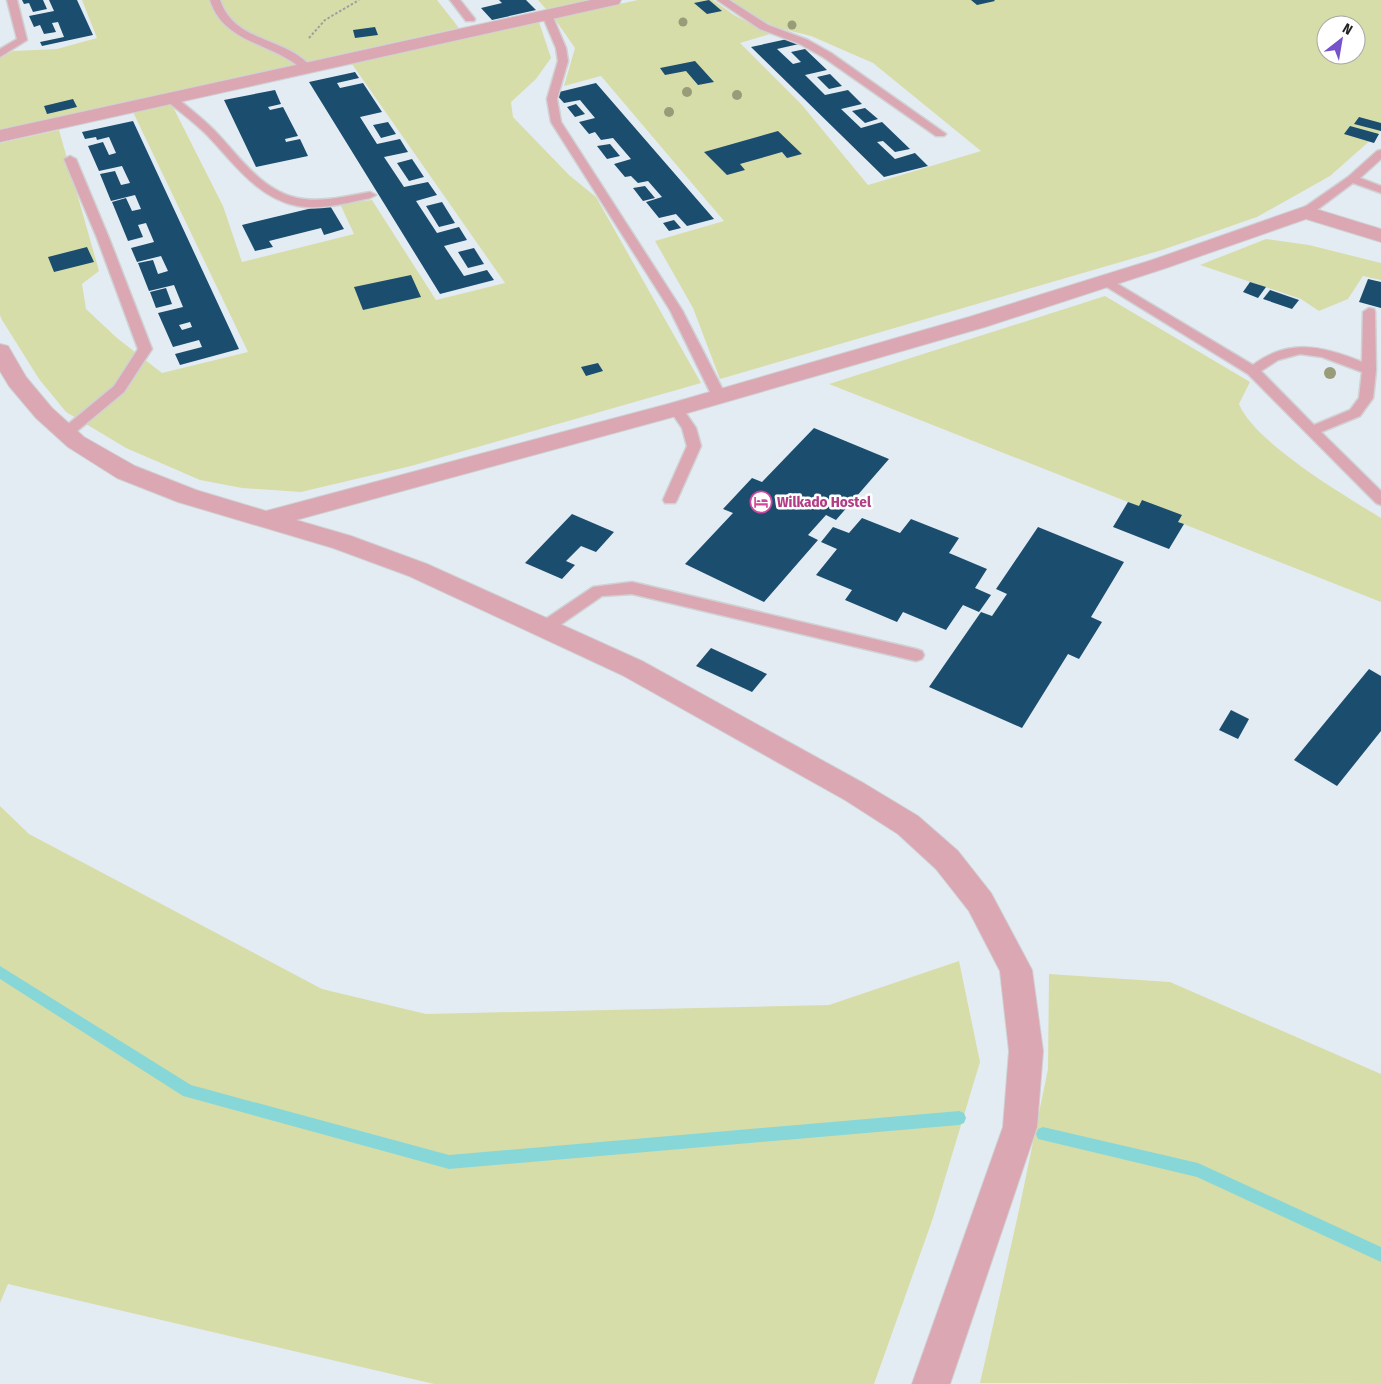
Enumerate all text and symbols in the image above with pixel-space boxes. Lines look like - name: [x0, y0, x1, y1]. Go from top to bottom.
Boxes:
- north arrow: [1316, 15, 1366, 65]
- text: N: [1339, 20, 1355, 39]
- hotel icon: Wilkado Hostel: [749, 490, 773, 514]
- place label: Wilkado Hostel: [777, 493, 872, 511]

